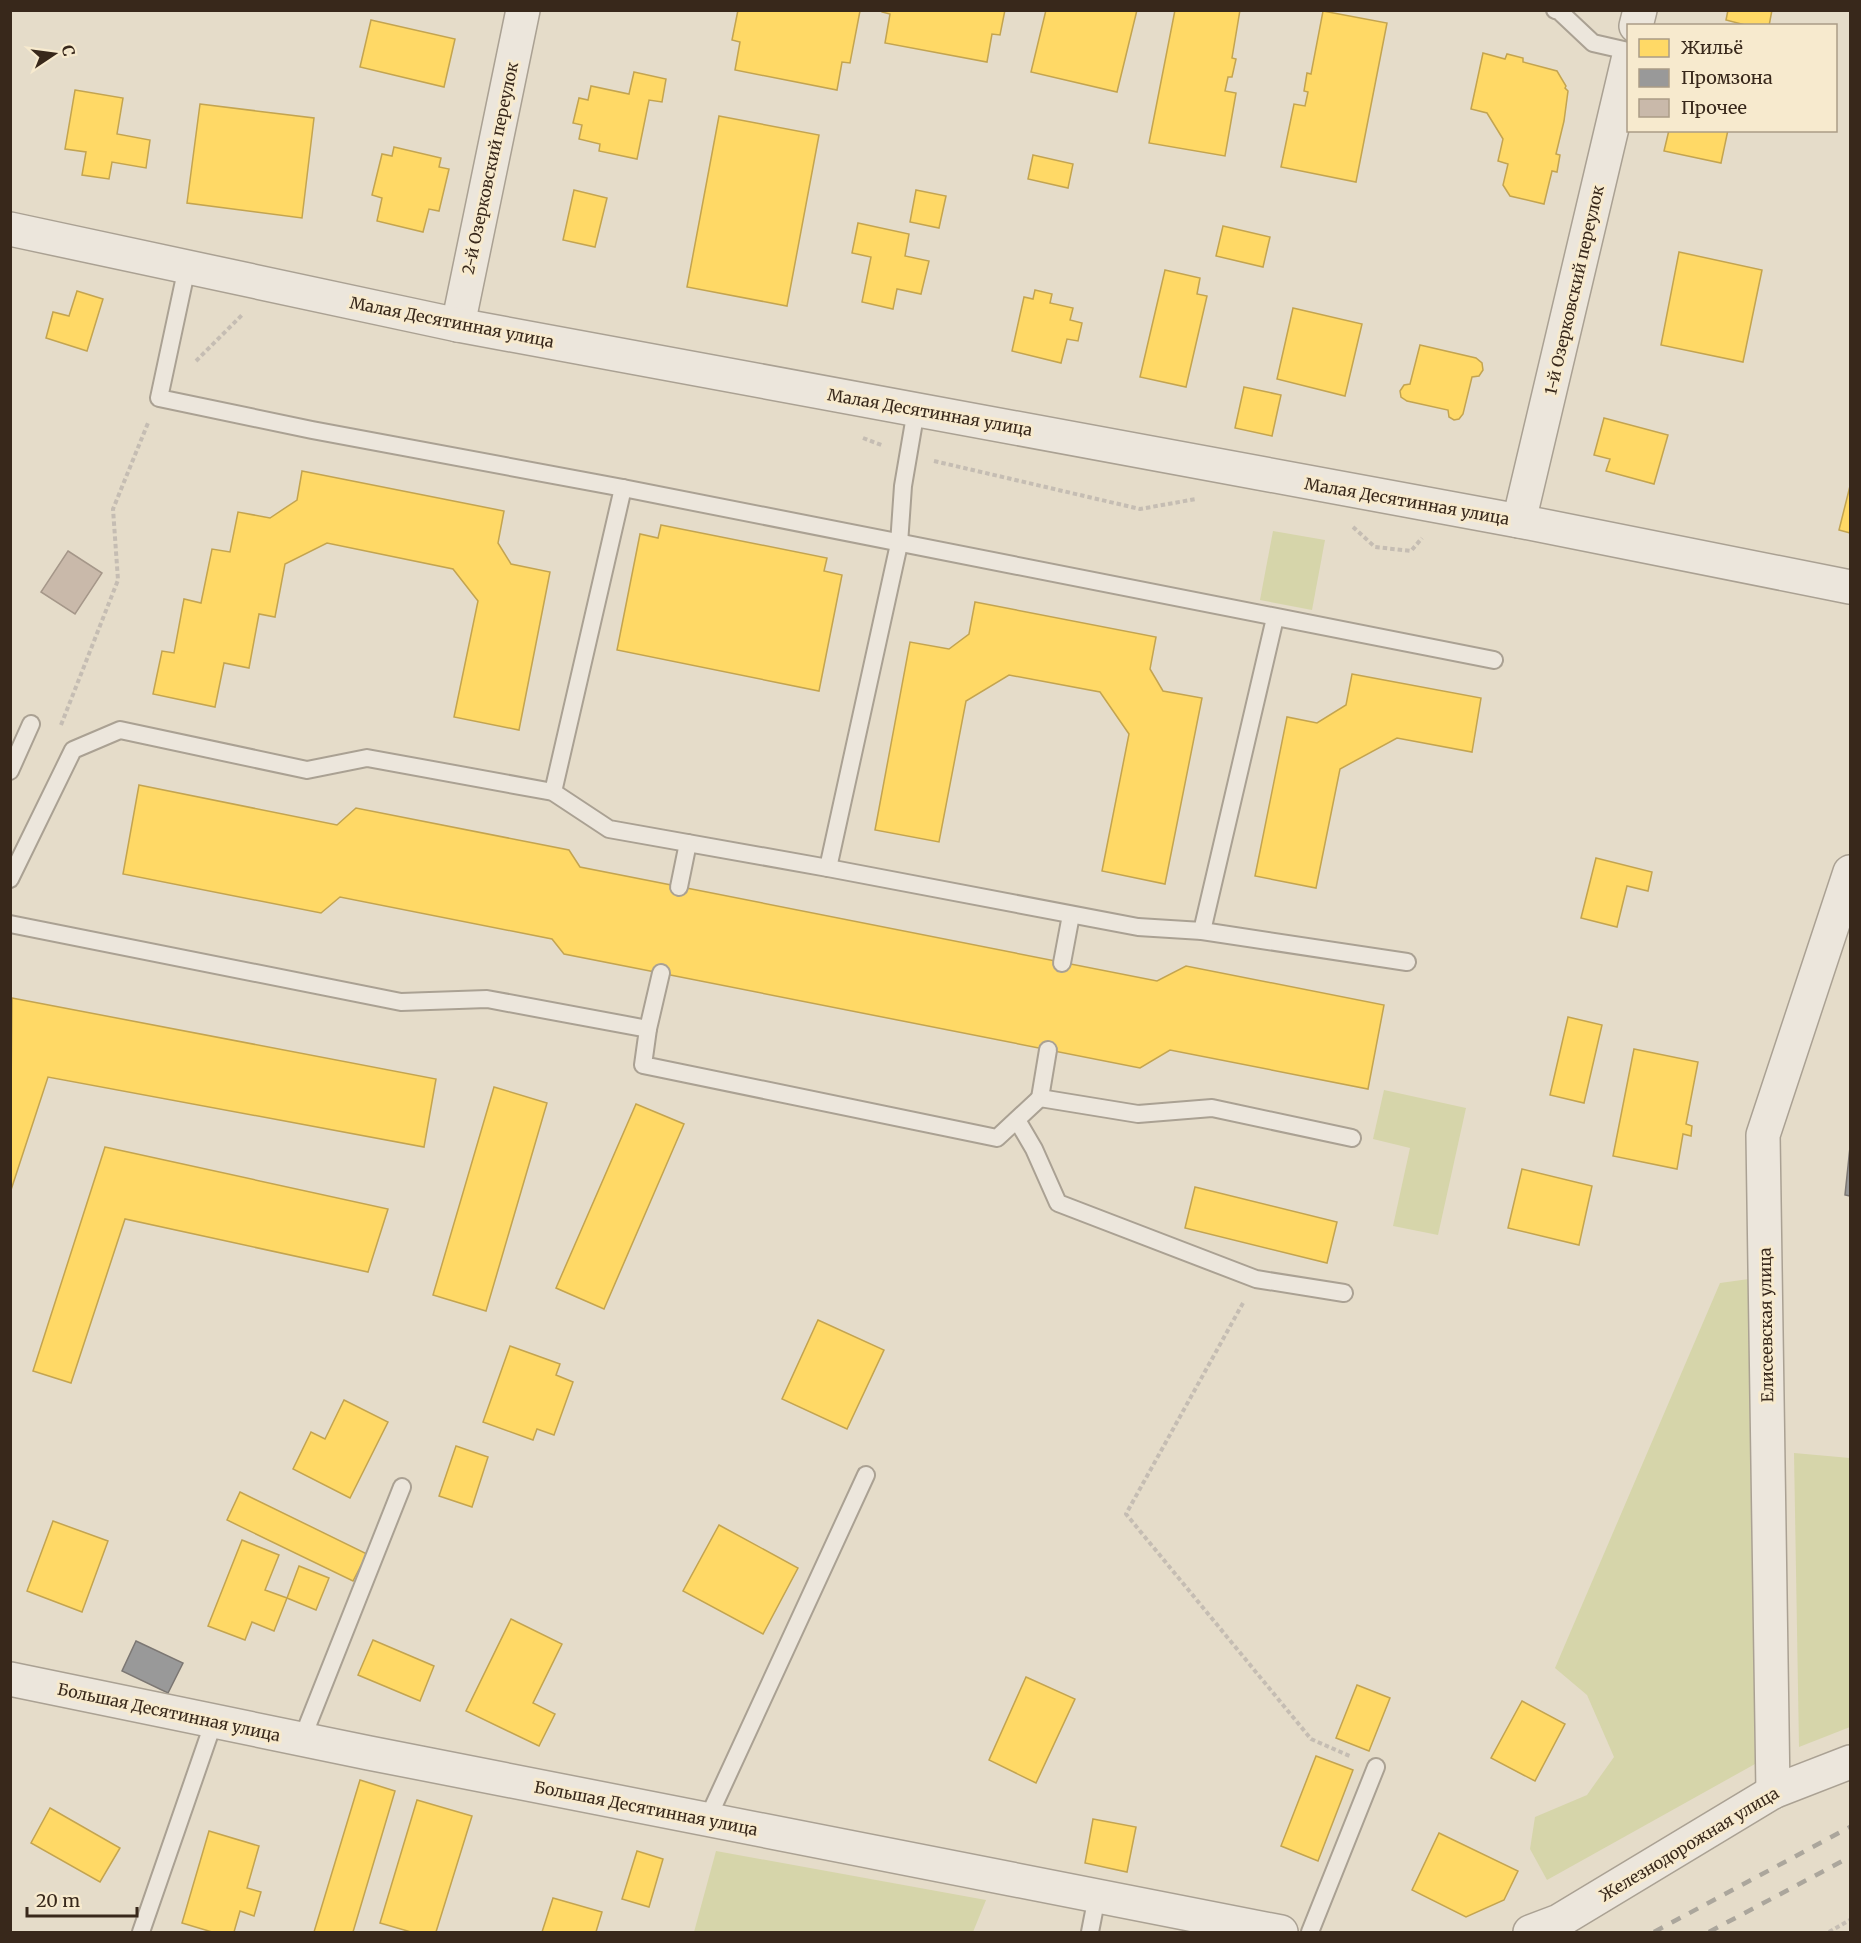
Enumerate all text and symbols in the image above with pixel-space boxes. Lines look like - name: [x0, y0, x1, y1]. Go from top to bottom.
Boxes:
- north arrow: [24, 24, 84, 84]
- legend: [1627, 24, 1837, 132]
- text: Жильё: [1681, 36, 1743, 59]
- text: С: [58, 43, 80, 58]
- street label: 2-й Озерковский переулок: [458, 60, 522, 276]
- text: Промзона: [1681, 66, 1773, 89]
- text: Прочее: [1681, 96, 1747, 119]
- street label: 1-й Озерковский переулок: [1540, 183, 1608, 397]
- street label: Малая Десятинная улица: [348, 292, 556, 352]
- street label: Малая Десятинная улица: [826, 384, 1034, 440]
- street label: Малая Десятинная улица: [1303, 473, 1511, 529]
- street label: Елисеевская улица: [1755, 1247, 1777, 1403]
- street label: Большая Десятинная улица: [56, 1679, 283, 1746]
- street label: Большая Десятинная улица: [533, 1776, 760, 1840]
- street label: Железнодорожная улица: [1596, 1782, 1783, 1905]
- scale bar: [27, 1880, 136, 1918]
- text: 20 m: [36, 1889, 80, 1912]

